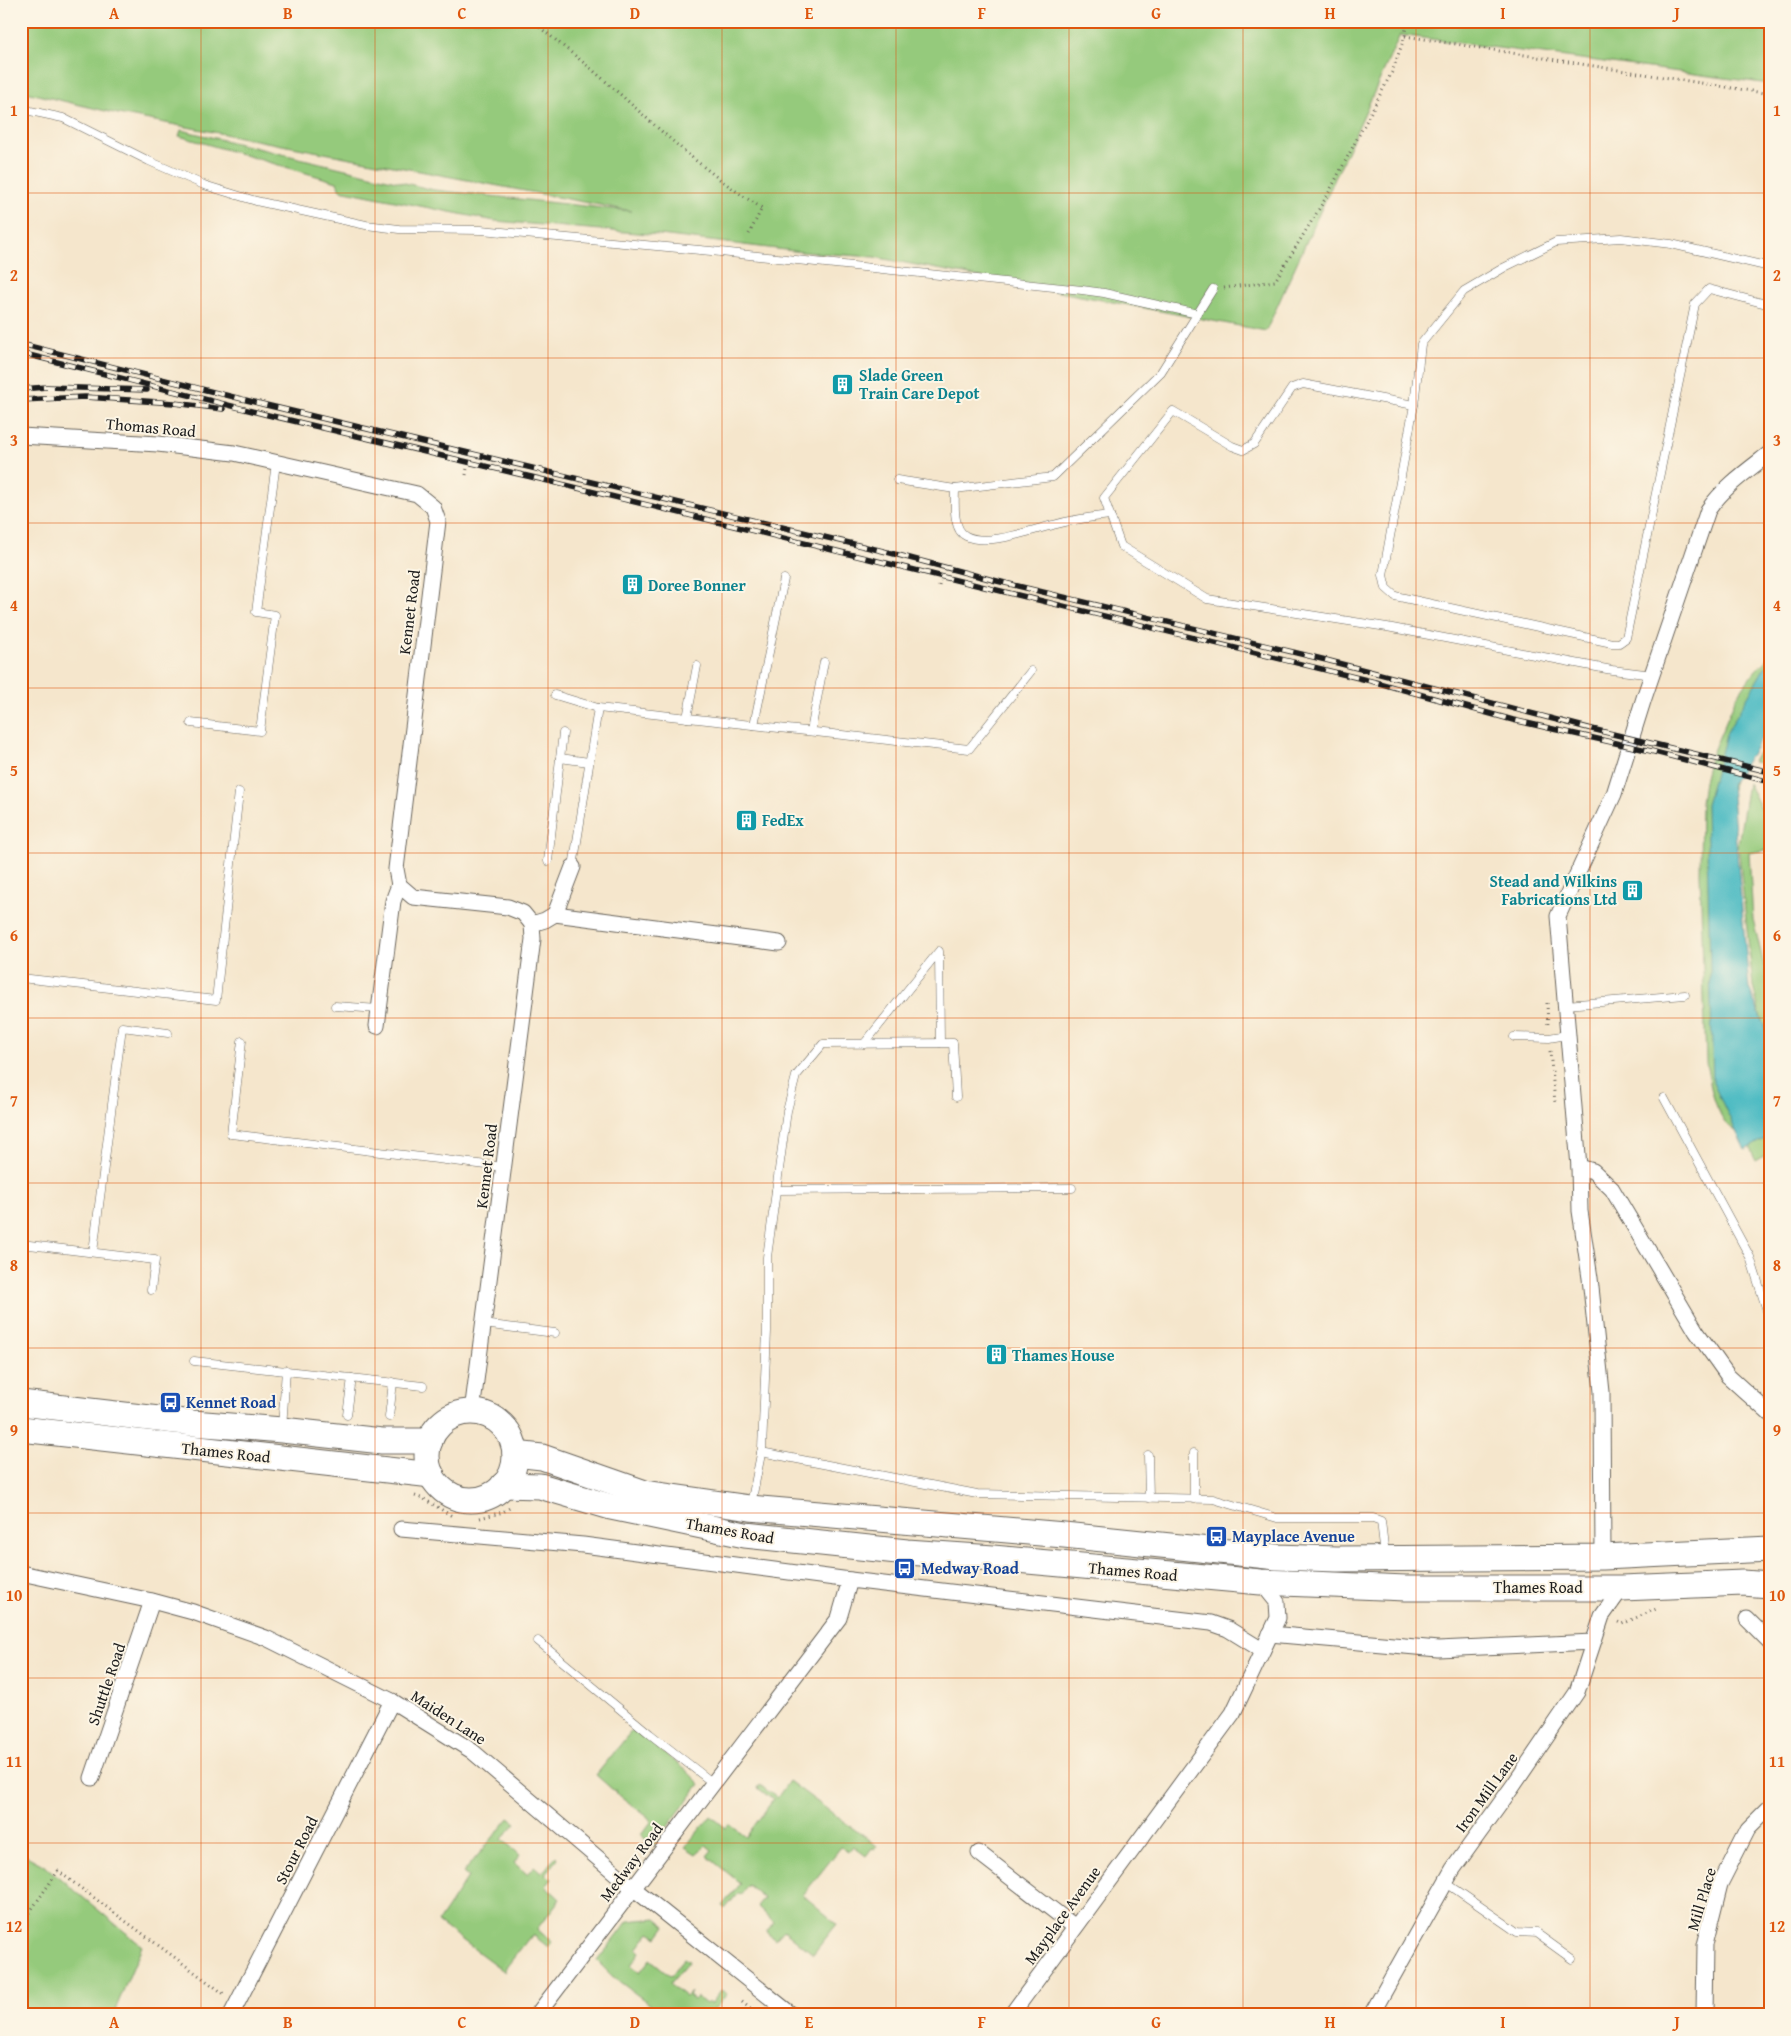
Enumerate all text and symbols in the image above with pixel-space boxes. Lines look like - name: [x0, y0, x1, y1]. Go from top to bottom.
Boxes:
- text: A: [109, 1, 120, 25]
- text: B: [283, 1, 293, 25]
- text: C: [457, 1, 467, 25]
- text: D: [630, 1, 640, 25]
- text: E: [805, 1, 814, 25]
- text: F: [978, 1, 986, 25]
- text: G: [1151, 1, 1161, 25]
- text: H: [1324, 1, 1336, 25]
- text: I: [1500, 1, 1506, 25]
- text: J: [1671, 1, 1680, 25]
- text: 1: [10, 98, 18, 122]
- text: 1: [1773, 98, 1781, 122]
- text: 2: [10, 263, 18, 287]
- text: 2: [1773, 263, 1781, 287]
- place label: Slade Green Train Care Depot: [859, 363, 979, 405]
- building icon: Slade Green Train Care Depot: [831, 372, 855, 396]
- street label: Thomas Road: [105, 411, 197, 443]
- text: 3: [10, 428, 18, 452]
- text: 3: [1773, 428, 1781, 452]
- street label: Kennet Road: [392, 568, 426, 656]
- building icon: Doree Bonner: [620, 573, 644, 597]
- place label: Doree Bonner: [648, 573, 746, 597]
- text: 4: [10, 593, 18, 617]
- text: 4: [1773, 593, 1781, 617]
- text: 5: [10, 758, 18, 782]
- text: 5: [1773, 758, 1781, 782]
- building icon: FedEx: [734, 808, 758, 832]
- place label: FedEx: [762, 808, 804, 832]
- place label: Stead and Wilkins Fabrications Ltd: [1490, 869, 1618, 911]
- building icon: Stead and Wilkins Fabrications Ltd: [1621, 878, 1645, 902]
- text: 6: [10, 923, 18, 947]
- text: 6: [1773, 923, 1781, 947]
- text: 7: [10, 1088, 18, 1112]
- text: 7: [1773, 1088, 1781, 1112]
- street label: Kennet Road: [469, 1122, 503, 1210]
- text: 8: [10, 1253, 18, 1277]
- text: 8: [1773, 1253, 1781, 1277]
- building icon: Thames House: [984, 1343, 1008, 1367]
- place label: Thames House: [1012, 1343, 1115, 1367]
- bus stop icon: Kennet Road: [158, 1390, 182, 1414]
- place label: Kennet Road: [186, 1390, 277, 1414]
- text: 9: [10, 1418, 18, 1442]
- text: 9: [1773, 1418, 1781, 1442]
- street label: Thames Road: [180, 1435, 272, 1469]
- street label: Thames Road: [684, 1510, 777, 1550]
- bus stop icon: Mayplace Avenue: [1204, 1524, 1228, 1548]
- place label: Mayplace Avenue: [1232, 1524, 1355, 1548]
- street label: Thames Road: [1087, 1555, 1179, 1587]
- bus stop icon: Medway Road: [893, 1556, 917, 1580]
- place label: Medway Road: [921, 1556, 1020, 1580]
- street label: Thames Road: [1493, 1575, 1583, 1599]
- text: 10: [6, 1583, 22, 1607]
- text: 10: [1769, 1583, 1785, 1607]
- street label: Shuttle Road: [81, 1639, 131, 1728]
- street label: Maiden Lane: [407, 1684, 491, 1750]
- street label: Iron Mill Lane: [1449, 1747, 1523, 1837]
- text: 11: [6, 1749, 22, 1773]
- text: 11: [1769, 1749, 1785, 1773]
- street label: Stour Road: [269, 1811, 324, 1888]
- street label: Medway Road: [593, 1817, 669, 1906]
- street label: Mayplace Avenue: [1018, 1861, 1106, 1969]
- street label: Mill Place: [1680, 1864, 1722, 1934]
- text: 12: [6, 1914, 22, 1938]
- text: 12: [1769, 1914, 1785, 1938]
- text: A: [109, 2010, 120, 2034]
- text: B: [283, 2010, 293, 2034]
- text: C: [457, 2010, 467, 2034]
- text: D: [630, 2010, 640, 2034]
- text: E: [805, 2010, 814, 2034]
- text: F: [978, 2010, 986, 2034]
- text: G: [1151, 2010, 1161, 2034]
- text: H: [1324, 2010, 1336, 2034]
- text: I: [1500, 2010, 1506, 2034]
- text: J: [1671, 2010, 1680, 2034]

